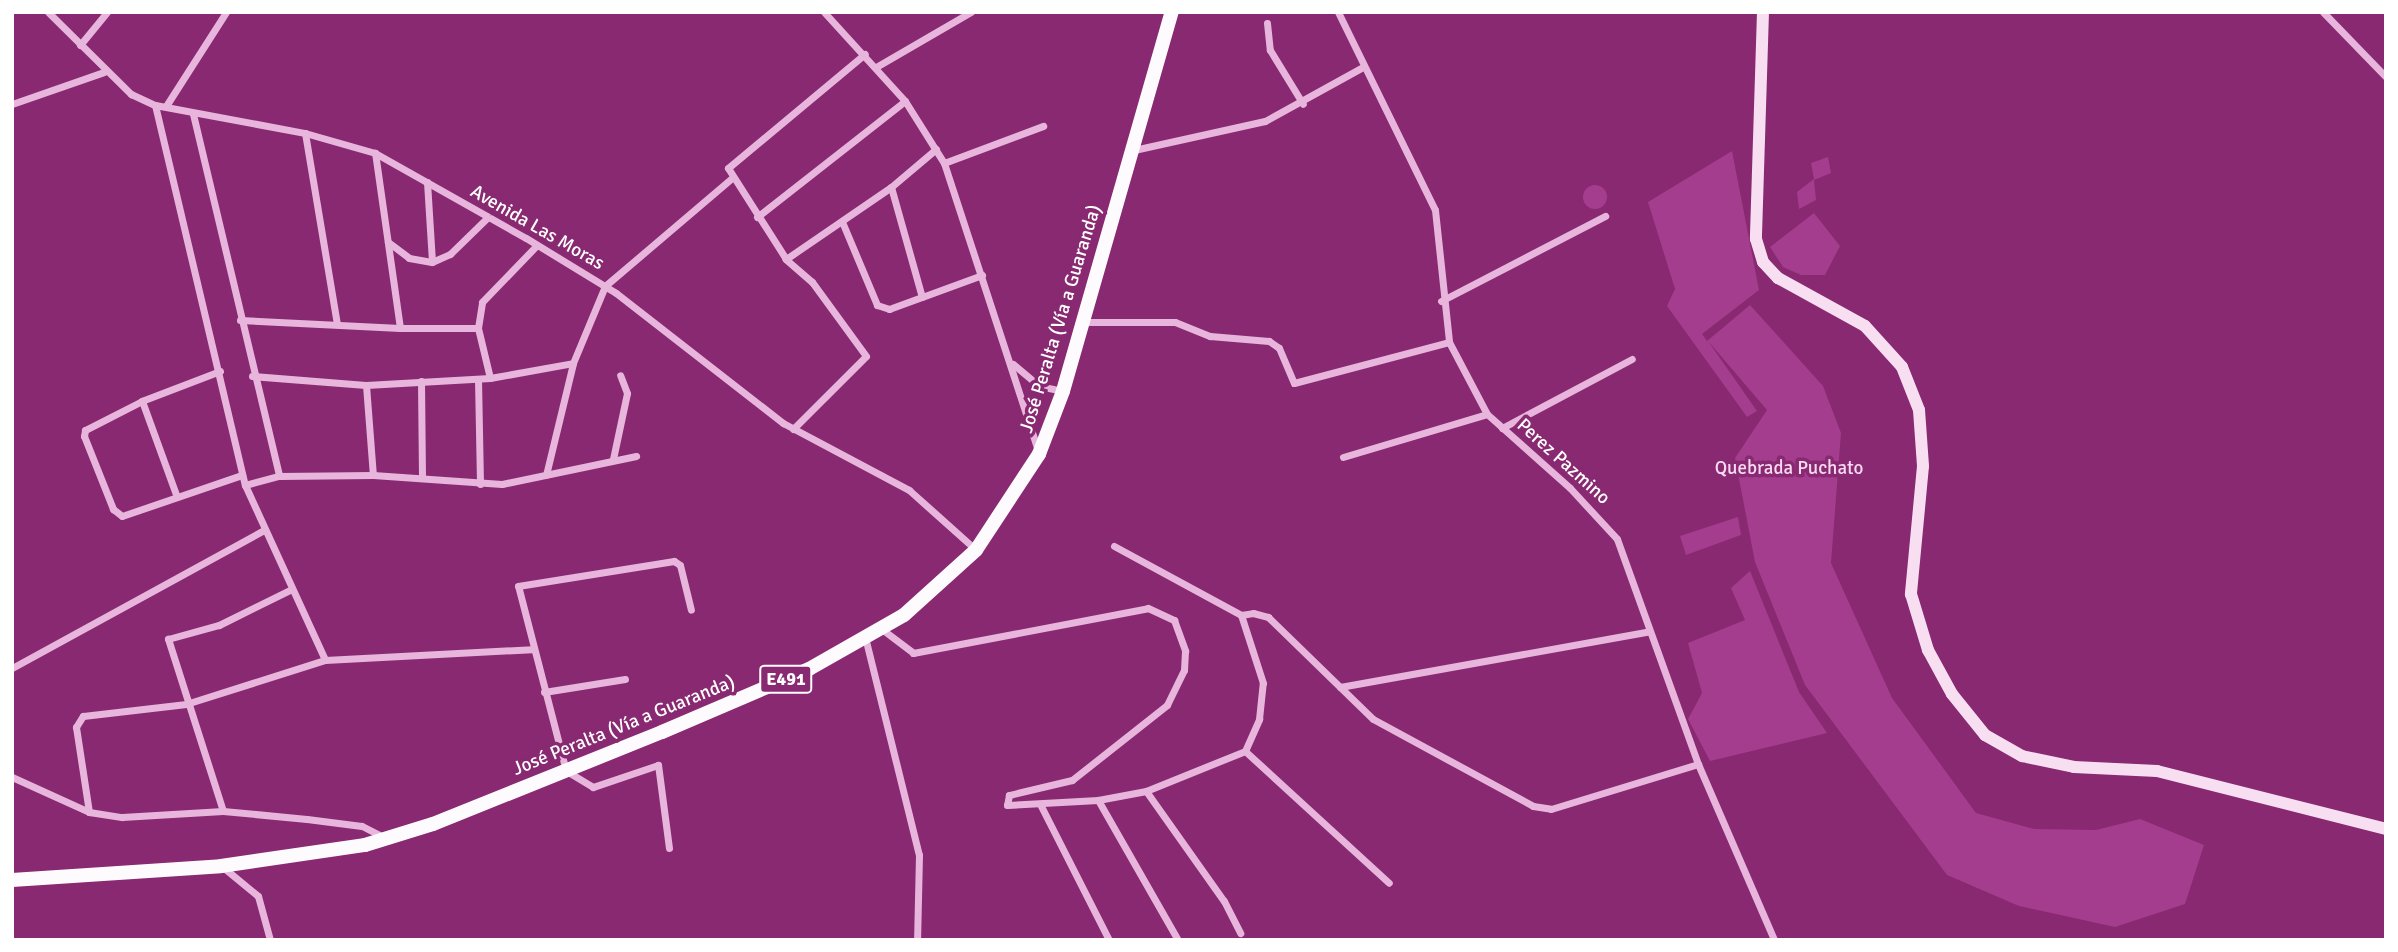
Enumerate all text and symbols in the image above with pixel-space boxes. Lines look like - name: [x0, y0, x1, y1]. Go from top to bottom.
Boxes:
- street label: Avenida Las Moras: [466, 181, 608, 275]
- street label: José Peralta (Vía a Guaranda): [1015, 202, 1107, 436]
- street label: Perez Pazmino: [1512, 414, 1614, 510]
- park label: Quebrada Puchato: [1715, 458, 1863, 480]
- road number: E491: [758, 664, 814, 694]
- street label: José Peralta (Vía a Guaranda): [510, 671, 738, 781]

